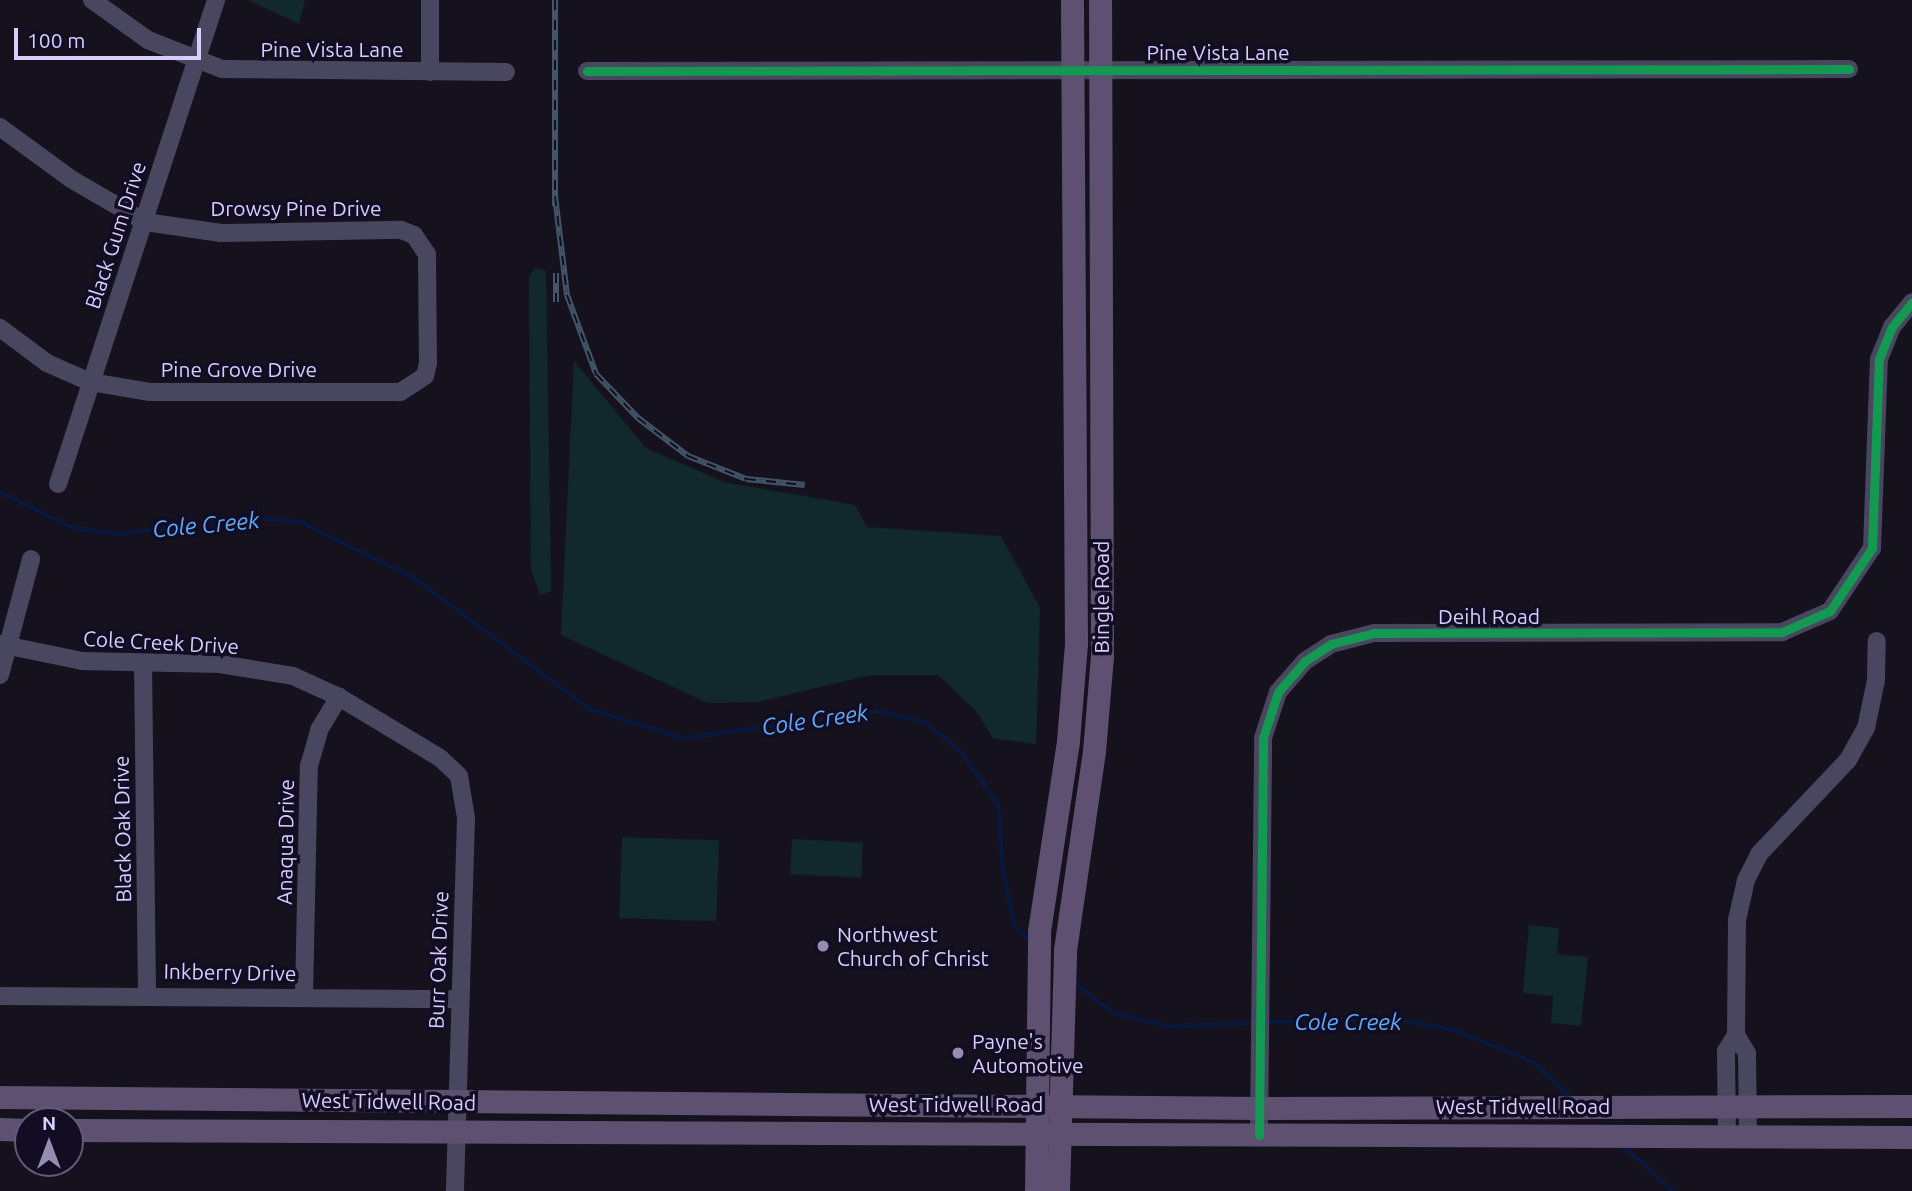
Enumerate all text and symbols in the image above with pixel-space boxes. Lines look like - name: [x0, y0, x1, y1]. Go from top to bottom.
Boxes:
- scale bar: [18, 14, 205, 58]
- text: 100 m: [27, 28, 85, 52]
- street label: Pine Vista Lane: [260, 36, 404, 62]
- street label: Pine Vista Lane: [1146, 39, 1290, 65]
- street label: Black Gum Drive: [79, 158, 151, 312]
- street label: Drowsy Pine Drive: [210, 195, 382, 221]
- street label: Pine Grove Drive: [161, 356, 317, 382]
- water label: Cole Creek: [151, 507, 261, 543]
- street label: Bingle Road: [1088, 541, 1114, 653]
- street label: Deihl Road: [1438, 603, 1540, 629]
- street label: Cole Creek Drive: [82, 625, 240, 659]
- water label: Cole Creek: [760, 699, 870, 741]
- street label: Black Oak Drive: [108, 755, 136, 903]
- street label: Anaqua Drive: [271, 779, 299, 905]
- street label: Burr Oak Drive: [423, 891, 453, 1029]
- place label: Northwest Church of Christ: [837, 921, 989, 971]
- marker: Northwest Church of Christ: [815, 938, 831, 954]
- street label: Inkberry Drive: [163, 958, 297, 986]
- water label: Cole Creek: [1294, 1008, 1402, 1036]
- place label: Payne's Automotive: [972, 1028, 1084, 1078]
- marker: Payne's Automotive: [950, 1045, 966, 1061]
- street label: West Tidwell Road: [302, 1087, 476, 1115]
- street label: West Tidwell Road: [869, 1091, 1043, 1117]
- street label: West Tidwell Road: [1436, 1093, 1610, 1119]
- north arrow: [14, 1107, 84, 1177]
- text: N: [42, 1112, 56, 1134]

